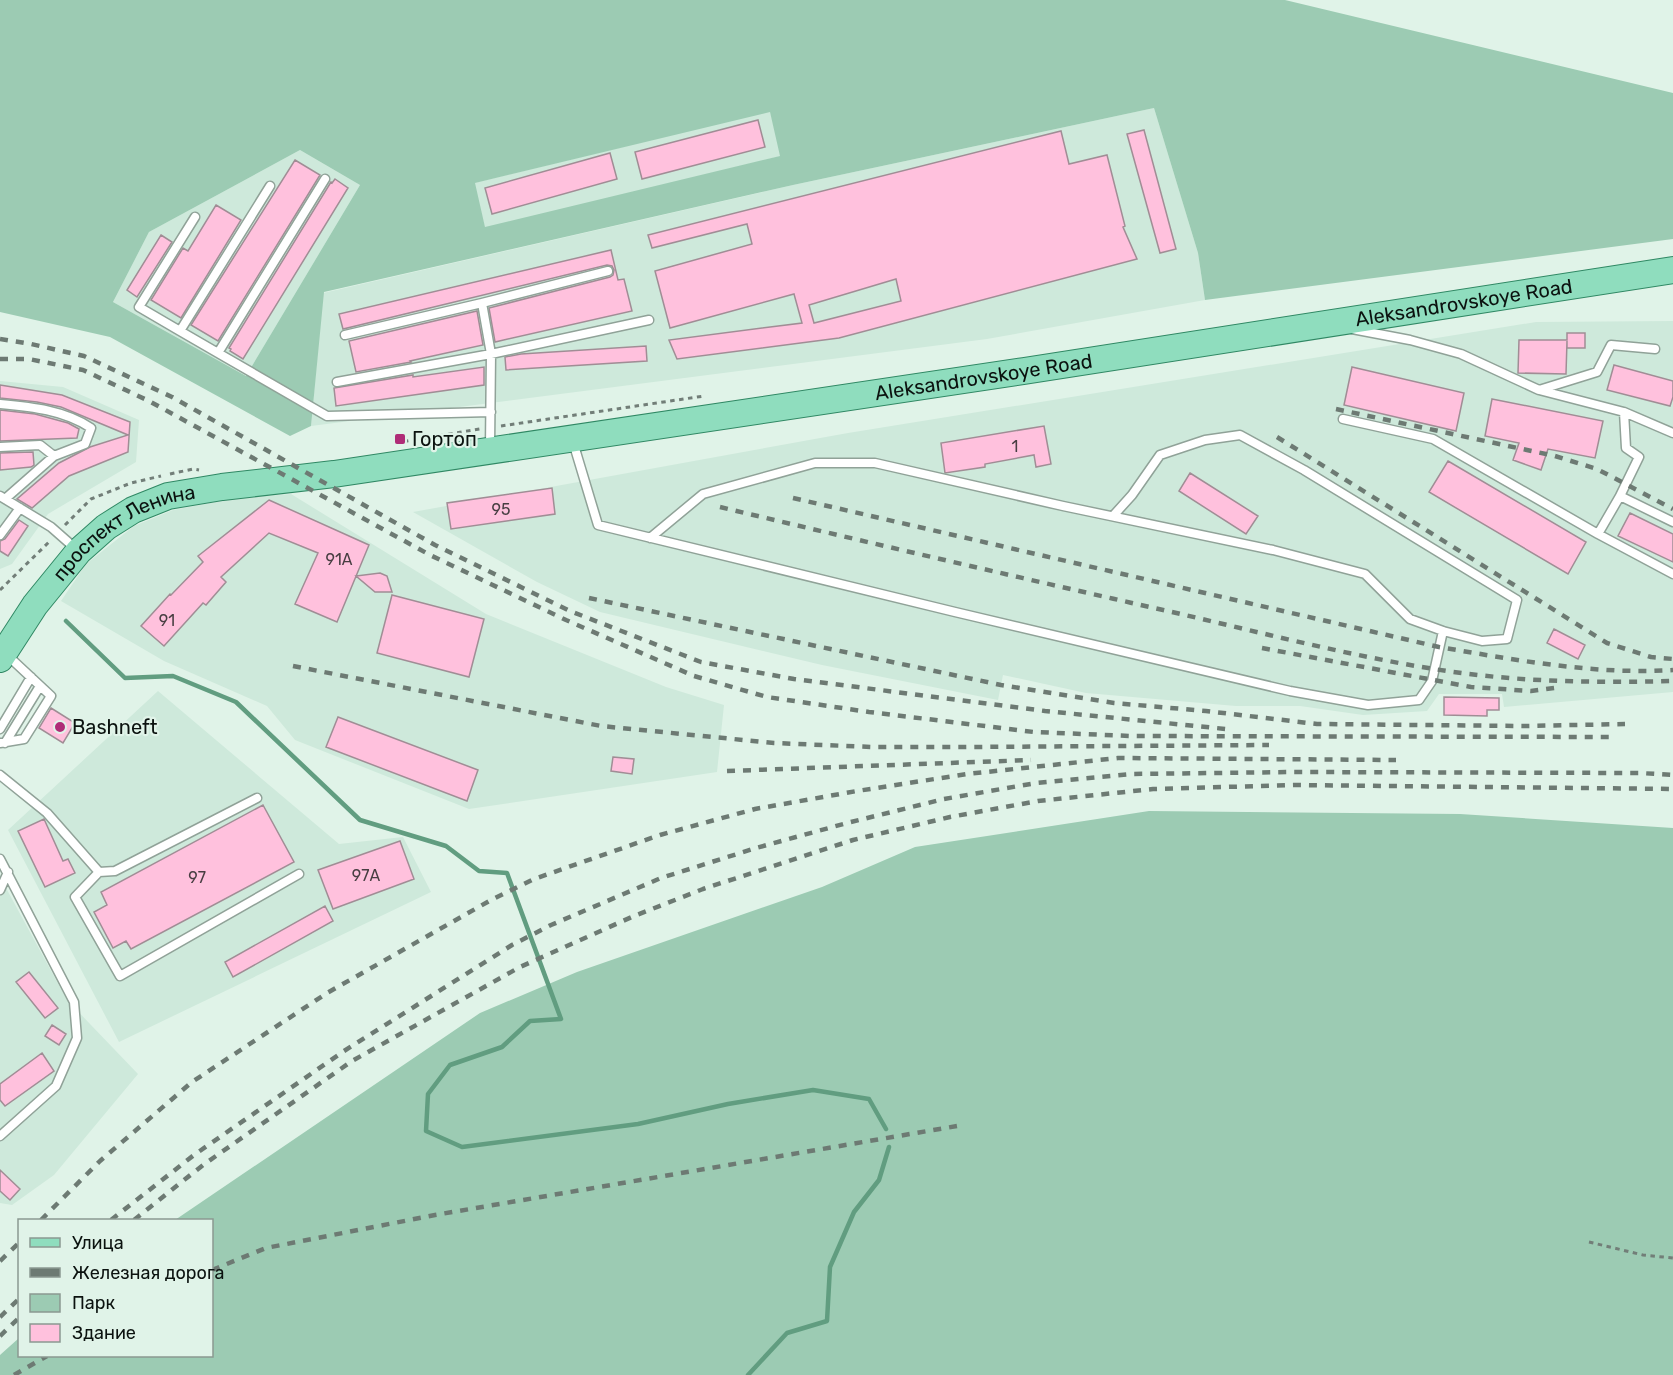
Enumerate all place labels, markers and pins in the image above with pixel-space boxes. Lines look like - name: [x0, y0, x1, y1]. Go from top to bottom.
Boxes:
- place label: Гортоп: [412, 427, 477, 451]
- marker: Гортоп: [393, 432, 407, 446]
- place label: Bashneft: [72, 715, 158, 739]
- marker: Bashneft: [53, 720, 67, 734]

